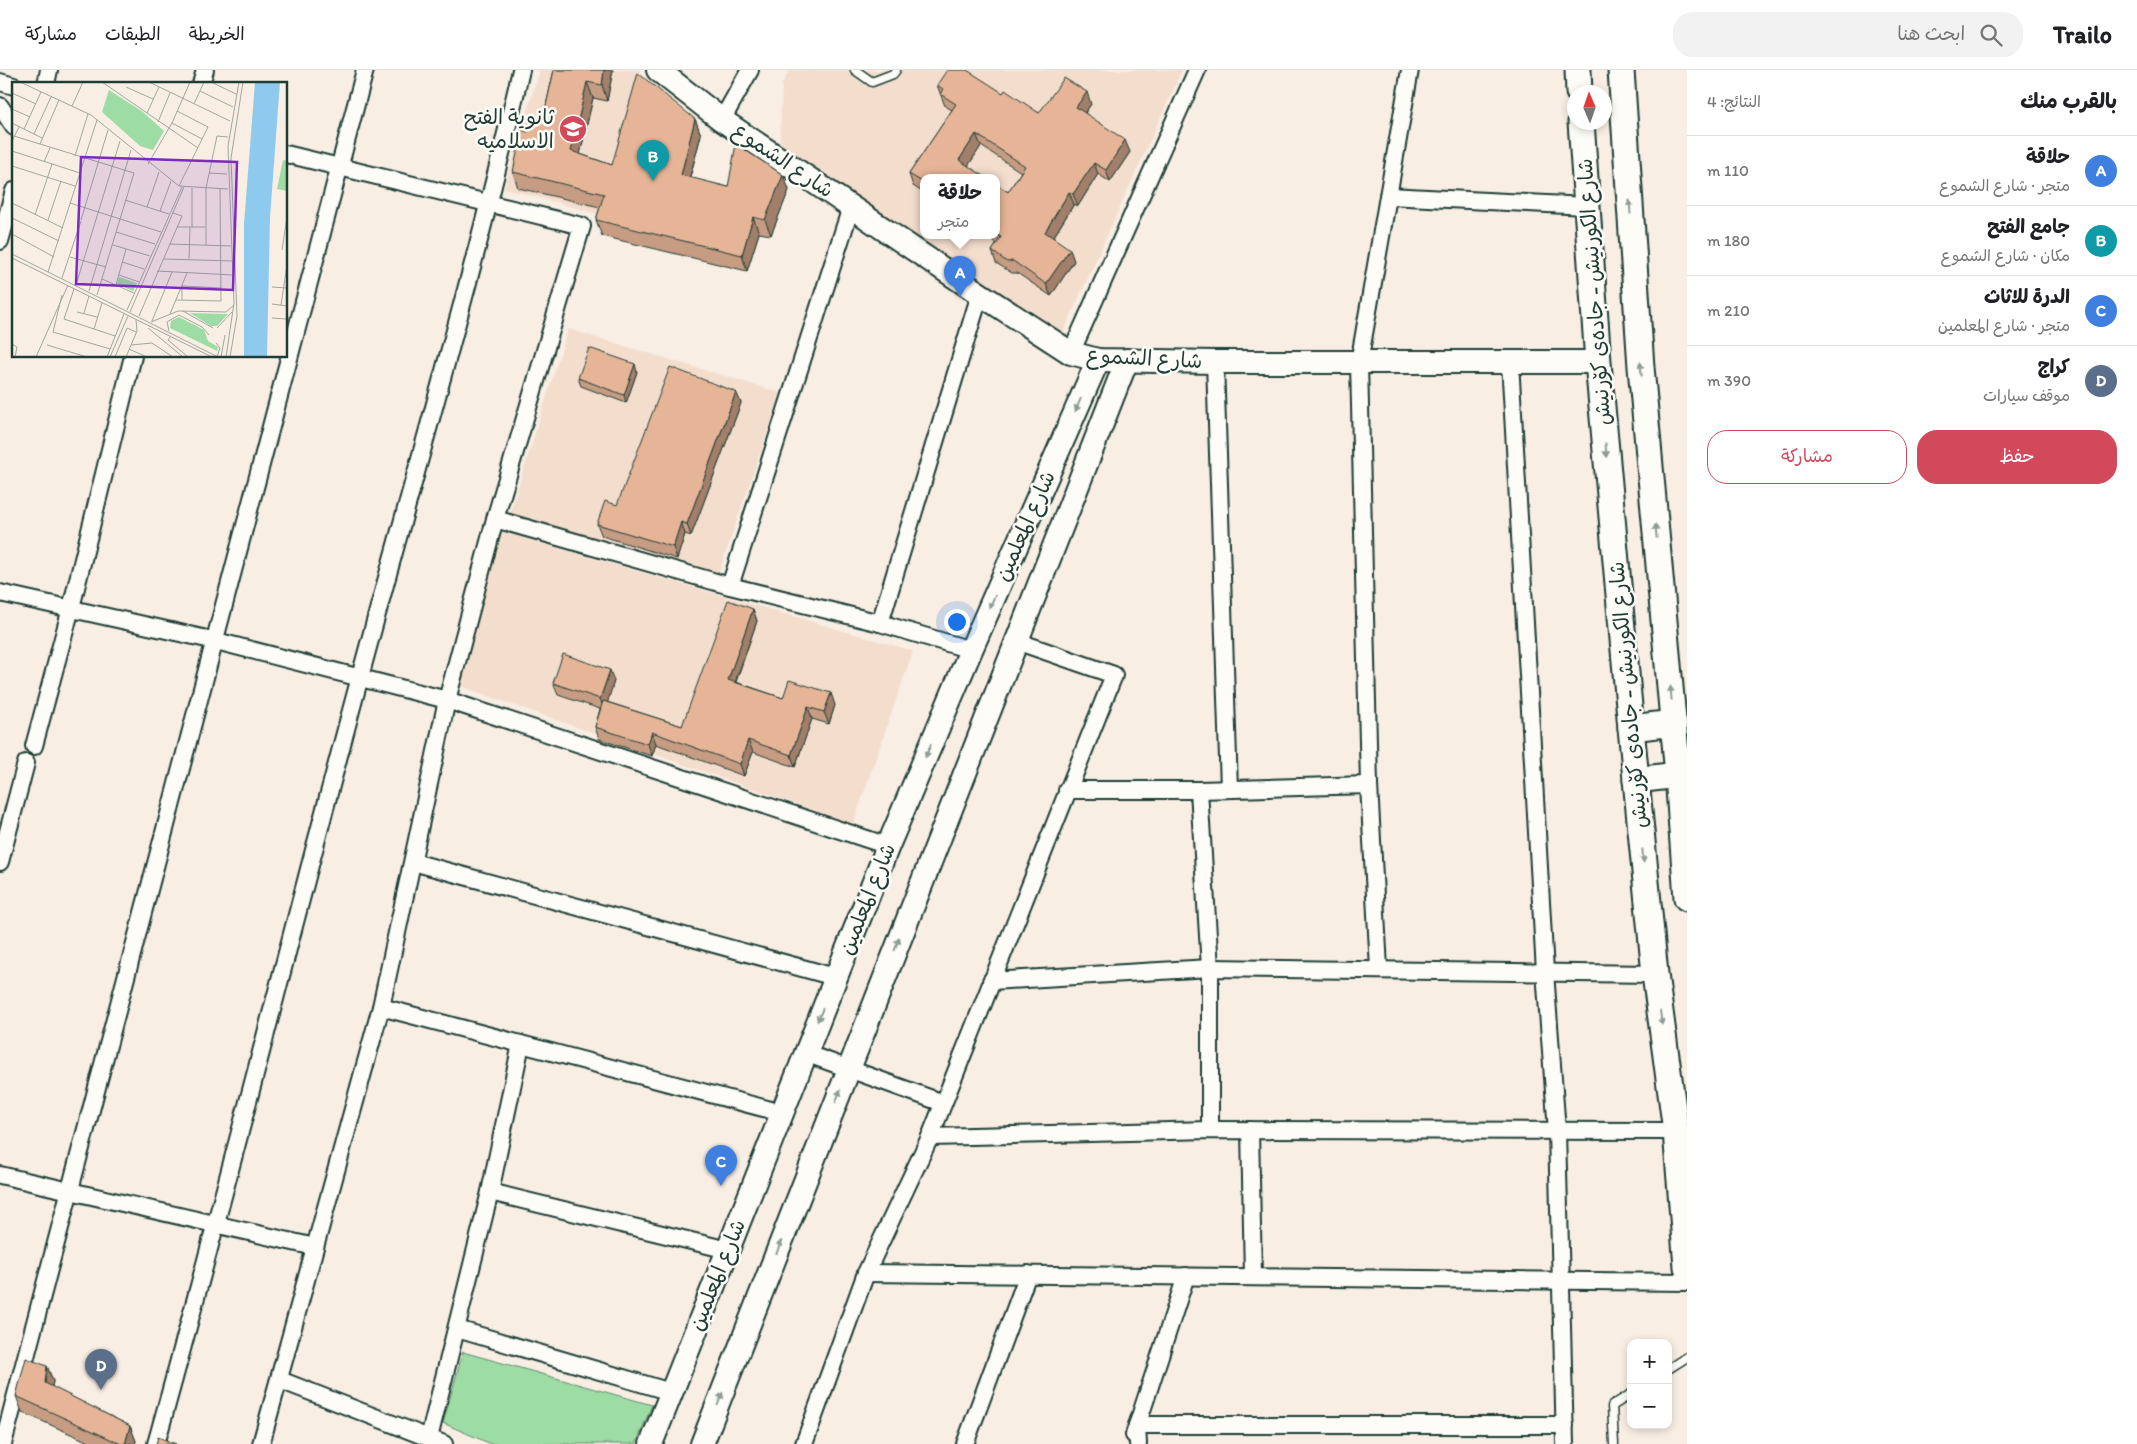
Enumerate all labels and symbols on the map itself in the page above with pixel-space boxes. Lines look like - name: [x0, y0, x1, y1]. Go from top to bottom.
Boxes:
- inset map: [12, 82, 288, 358]
- north arrow: [1567, 85, 1612, 130]
- place label: ثانوية الفتح الاسلاميه: [464, 104, 555, 153]
- school or university icon: ثانوية الفتح الاسلاميه: [558, 114, 588, 144]
- street label: شارع الشموع: [726, 117, 839, 205]
- pin: B: [637, 140, 669, 181]
- street label: شارع الكورنيش - جادەی کۆرنیش: [1572, 157, 1618, 426]
- one-way arrow: [1626, 199, 1634, 215]
- pin: A: [944, 256, 976, 297]
- street label: شارع الشموع: [1085, 342, 1203, 376]
- one-way arrow: [1637, 361, 1645, 377]
- one-way arrow: [1074, 398, 1082, 412]
- one-way arrow: [1602, 443, 1610, 459]
- street label: شارع المعلمين: [989, 467, 1063, 586]
- one-way arrow: [1652, 523, 1660, 539]
- street label: شارع الكورنيش - جادەی کۆرنیش: [1603, 560, 1655, 829]
- one-way arrow: [987, 595, 995, 609]
- your location: [944, 609, 970, 635]
- one-way arrow: [1667, 684, 1675, 700]
- one-way arrow: [924, 744, 932, 759]
- street label: شارع المعلمين: [833, 839, 903, 959]
- one-way arrow: [1639, 848, 1647, 864]
- one-way arrow: [894, 937, 902, 952]
- one-way arrow: [816, 1008, 824, 1023]
- one-way arrow: [1657, 1010, 1665, 1026]
- one-way arrow: [834, 1088, 842, 1103]
- pin: C: [705, 1145, 737, 1186]
- street label: شارع المعلمين: [683, 1215, 753, 1335]
- one-way arrow: [775, 1239, 783, 1254]
- pin: D: [85, 1349, 117, 1390]
- one-way arrow: [717, 1391, 724, 1406]

